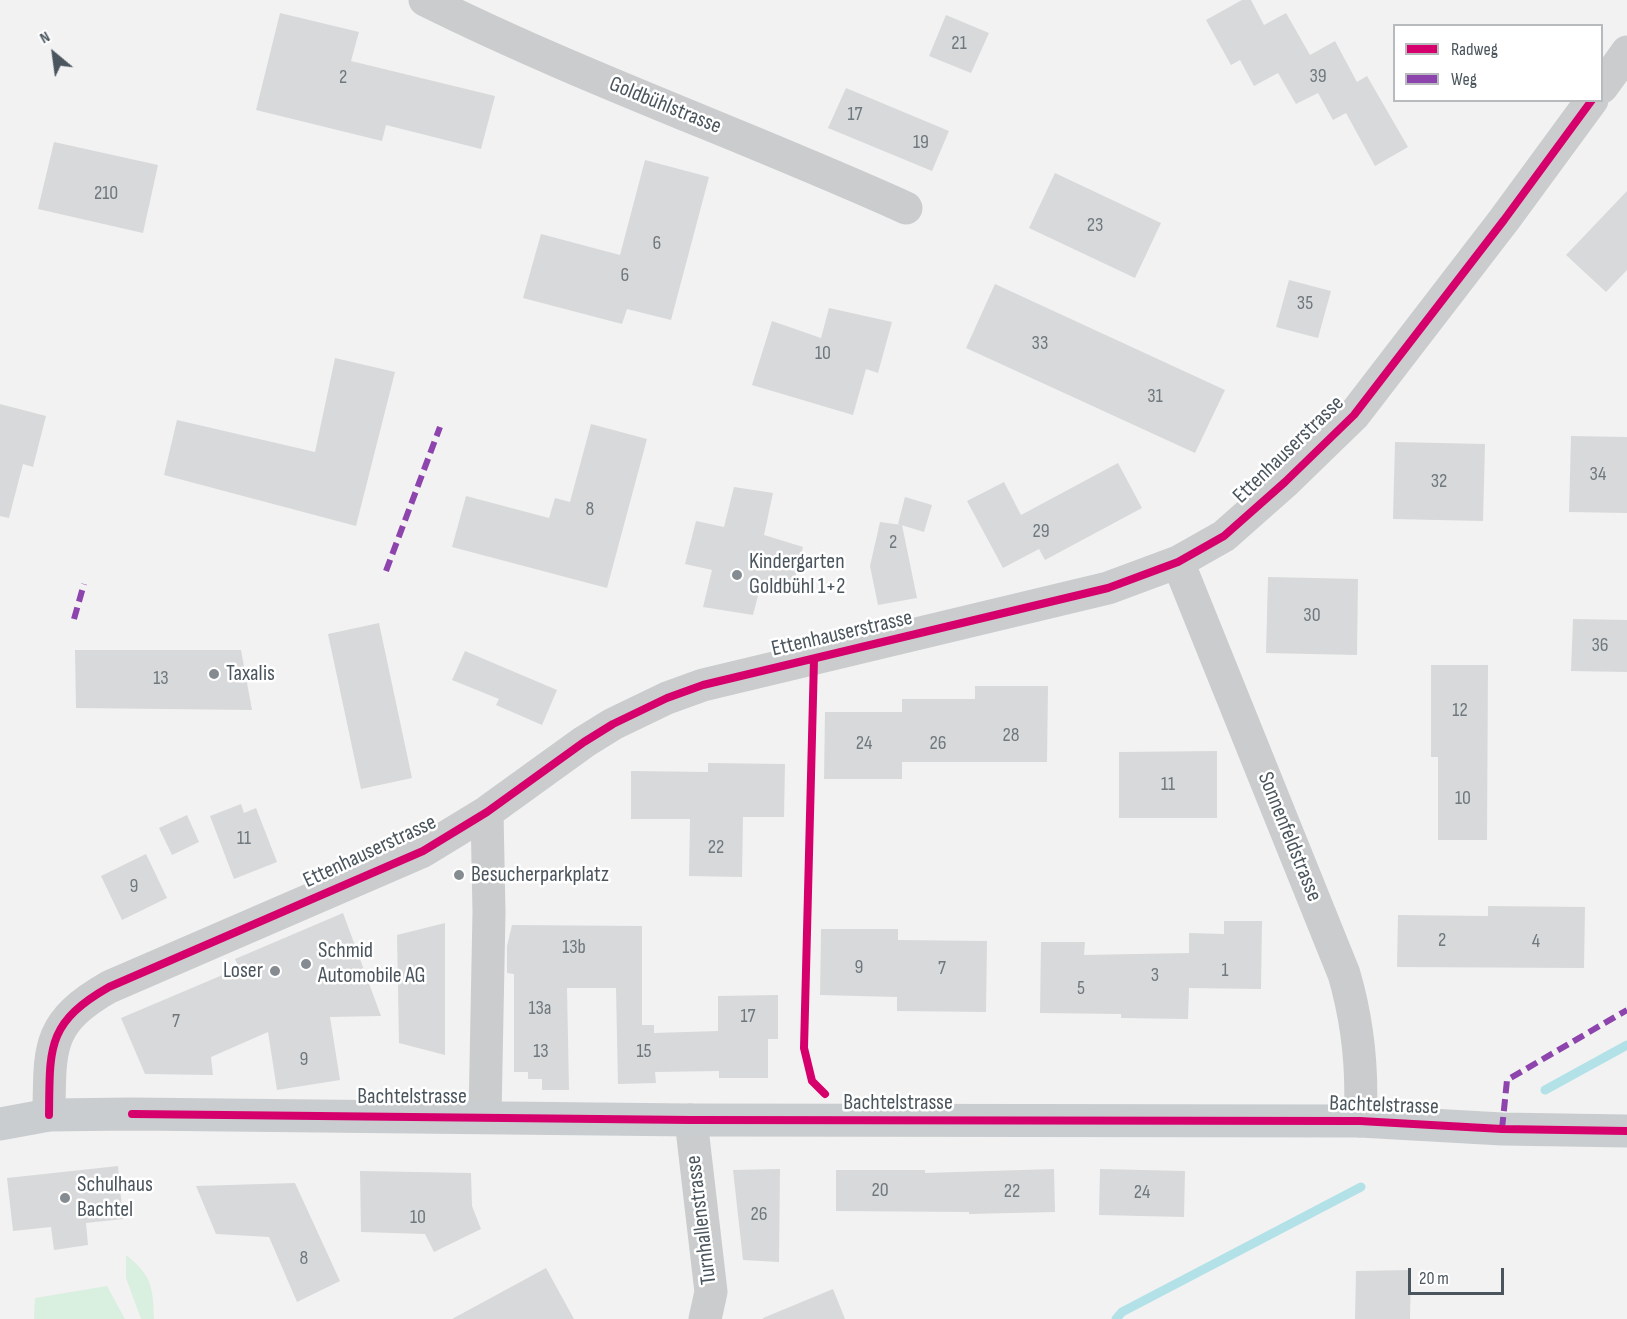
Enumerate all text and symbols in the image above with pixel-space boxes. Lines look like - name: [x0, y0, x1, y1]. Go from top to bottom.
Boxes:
- north arrow: [24, 24, 84, 84]
- legend: [1393, 24, 1603, 102]
- text: N: [37, 27, 53, 48]
- house number: 21: [951, 32, 967, 56]
- text: Radweg: [1451, 39, 1498, 60]
- house number: 39: [1309, 65, 1327, 89]
- house number: 2: [339, 66, 347, 90]
- text: Weg: [1451, 69, 1477, 90]
- street label: Goldbühlstrasse: [605, 72, 725, 140]
- house number: 17: [848, 103, 862, 127]
- house number: 19: [913, 131, 929, 155]
- house number: 210: [94, 182, 118, 206]
- house number: 23: [1087, 214, 1103, 238]
- house number: 6: [653, 232, 661, 256]
- house number: 6: [621, 264, 629, 288]
- house number: 35: [1297, 292, 1313, 316]
- house number: 33: [1032, 332, 1048, 356]
- house number: 10: [815, 342, 831, 366]
- house number: 31: [1147, 385, 1163, 409]
- street label: Ettenhauserstrasse: [1228, 391, 1350, 509]
- house number: 34: [1590, 463, 1606, 487]
- house number: 32: [1431, 470, 1447, 494]
- house number: 8: [586, 498, 594, 522]
- house number: 29: [1032, 520, 1050, 544]
- house number: 2: [889, 531, 897, 555]
- place label: Kindergarten Goldbühl 1+2: [749, 549, 845, 600]
- marker: Kindergarten Goldbühl 1+2: [730, 568, 744, 582]
- house number: 30: [1303, 604, 1321, 628]
- street label: Ettenhauserstrasse: [769, 605, 915, 663]
- house number: 36: [1591, 634, 1609, 658]
- place label: Taxalis: [226, 661, 275, 687]
- house number: 13: [153, 667, 169, 691]
- marker: Taxalis: [207, 667, 221, 681]
- house number: 12: [1452, 699, 1468, 723]
- house number: 28: [1003, 724, 1019, 748]
- house number: 24: [856, 732, 872, 756]
- house number: 26: [930, 732, 946, 756]
- street label: Sonnenfeldstrasse: [1251, 769, 1327, 905]
- house number: 11: [1161, 773, 1175, 797]
- house number: 10: [1455, 787, 1471, 811]
- street label: Ettenhauserstrasse: [299, 810, 441, 894]
- house number: 11: [237, 827, 251, 851]
- house number: 22: [708, 836, 724, 860]
- place label: Besucherparkplatz: [471, 862, 609, 888]
- marker: Besucherparkplatz: [452, 868, 466, 882]
- house number: 9: [130, 875, 138, 899]
- house number: 2: [1438, 929, 1446, 953]
- house number: 4: [1532, 930, 1540, 954]
- house number: 13b: [562, 936, 586, 960]
- place label: Schmid Automobile AG: [318, 938, 425, 990]
- house number: 9: [855, 956, 863, 980]
- marker: Schmid Automobile AG: [299, 957, 313, 971]
- house number: 7: [938, 957, 946, 981]
- place label: Loser: [223, 958, 263, 984]
- house number: 1: [1222, 959, 1228, 983]
- marker: Loser: [268, 964, 282, 978]
- house number: 3: [1151, 964, 1159, 988]
- house number: 5: [1077, 977, 1085, 1001]
- house number: 13a: [528, 997, 552, 1021]
- house number: 17: [741, 1005, 755, 1029]
- house number: 7: [172, 1010, 180, 1034]
- house number: 13: [533, 1040, 549, 1064]
- house number: 15: [636, 1040, 652, 1064]
- house number: 9: [300, 1048, 308, 1072]
- street label: Bachtelstrasse: [357, 1084, 467, 1110]
- street label: Bachtelstrasse: [843, 1090, 953, 1116]
- street label: Bachtelstrasse: [1329, 1091, 1439, 1121]
- street label: Turnhallenstrasse: [681, 1154, 723, 1286]
- place label: Schulhaus Bachtel: [77, 1172, 153, 1224]
- house number: 20: [871, 1179, 889, 1203]
- house number: 22: [1004, 1180, 1020, 1204]
- house number: 24: [1134, 1181, 1150, 1205]
- marker: Schulhaus Bachtel: [58, 1191, 72, 1205]
- house number: 26: [751, 1203, 767, 1227]
- house number: 10: [410, 1206, 426, 1230]
- house number: 8: [300, 1247, 308, 1271]
- scale bar: [1411, 1256, 1507, 1294]
- text: 20 m: [1419, 1268, 1449, 1289]

